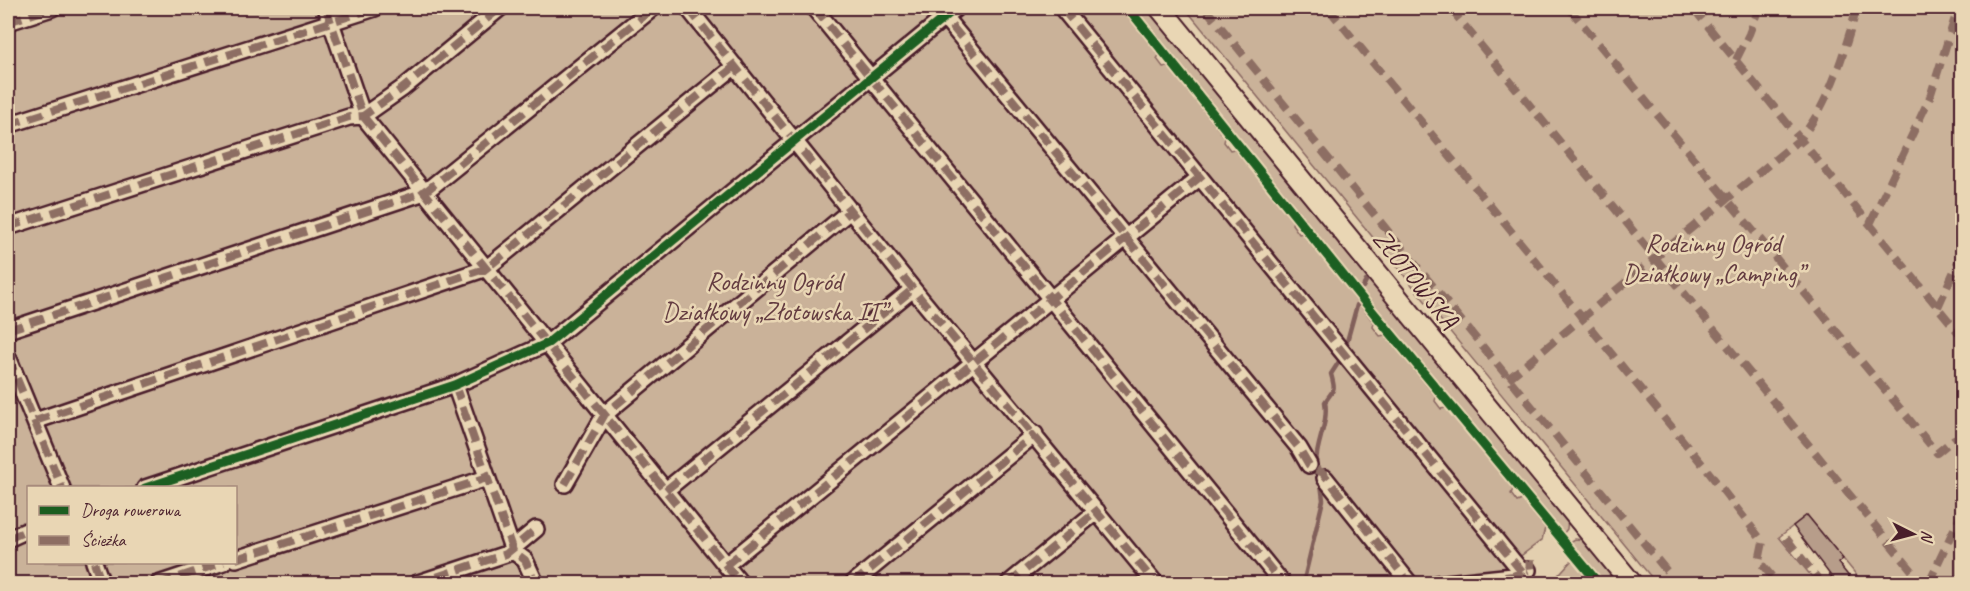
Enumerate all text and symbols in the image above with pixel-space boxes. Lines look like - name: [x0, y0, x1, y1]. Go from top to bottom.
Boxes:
- street label: ZŁOTOWSKA: [1366, 223, 1467, 336]
- park label: Rodzinny Ogród Działkowy „Camping”: [1623, 227, 1809, 290]
- park label: Rodzinny Ogród Działkowy „Złotowska II”: [662, 265, 892, 328]
- legend: [27, 486, 237, 564]
- text: Droga rowerowa: [81, 499, 182, 521]
- north arrow: [1883, 504, 1943, 564]
- text: Ścieżka: [81, 529, 127, 551]
- text: N: [1916, 529, 1937, 545]

